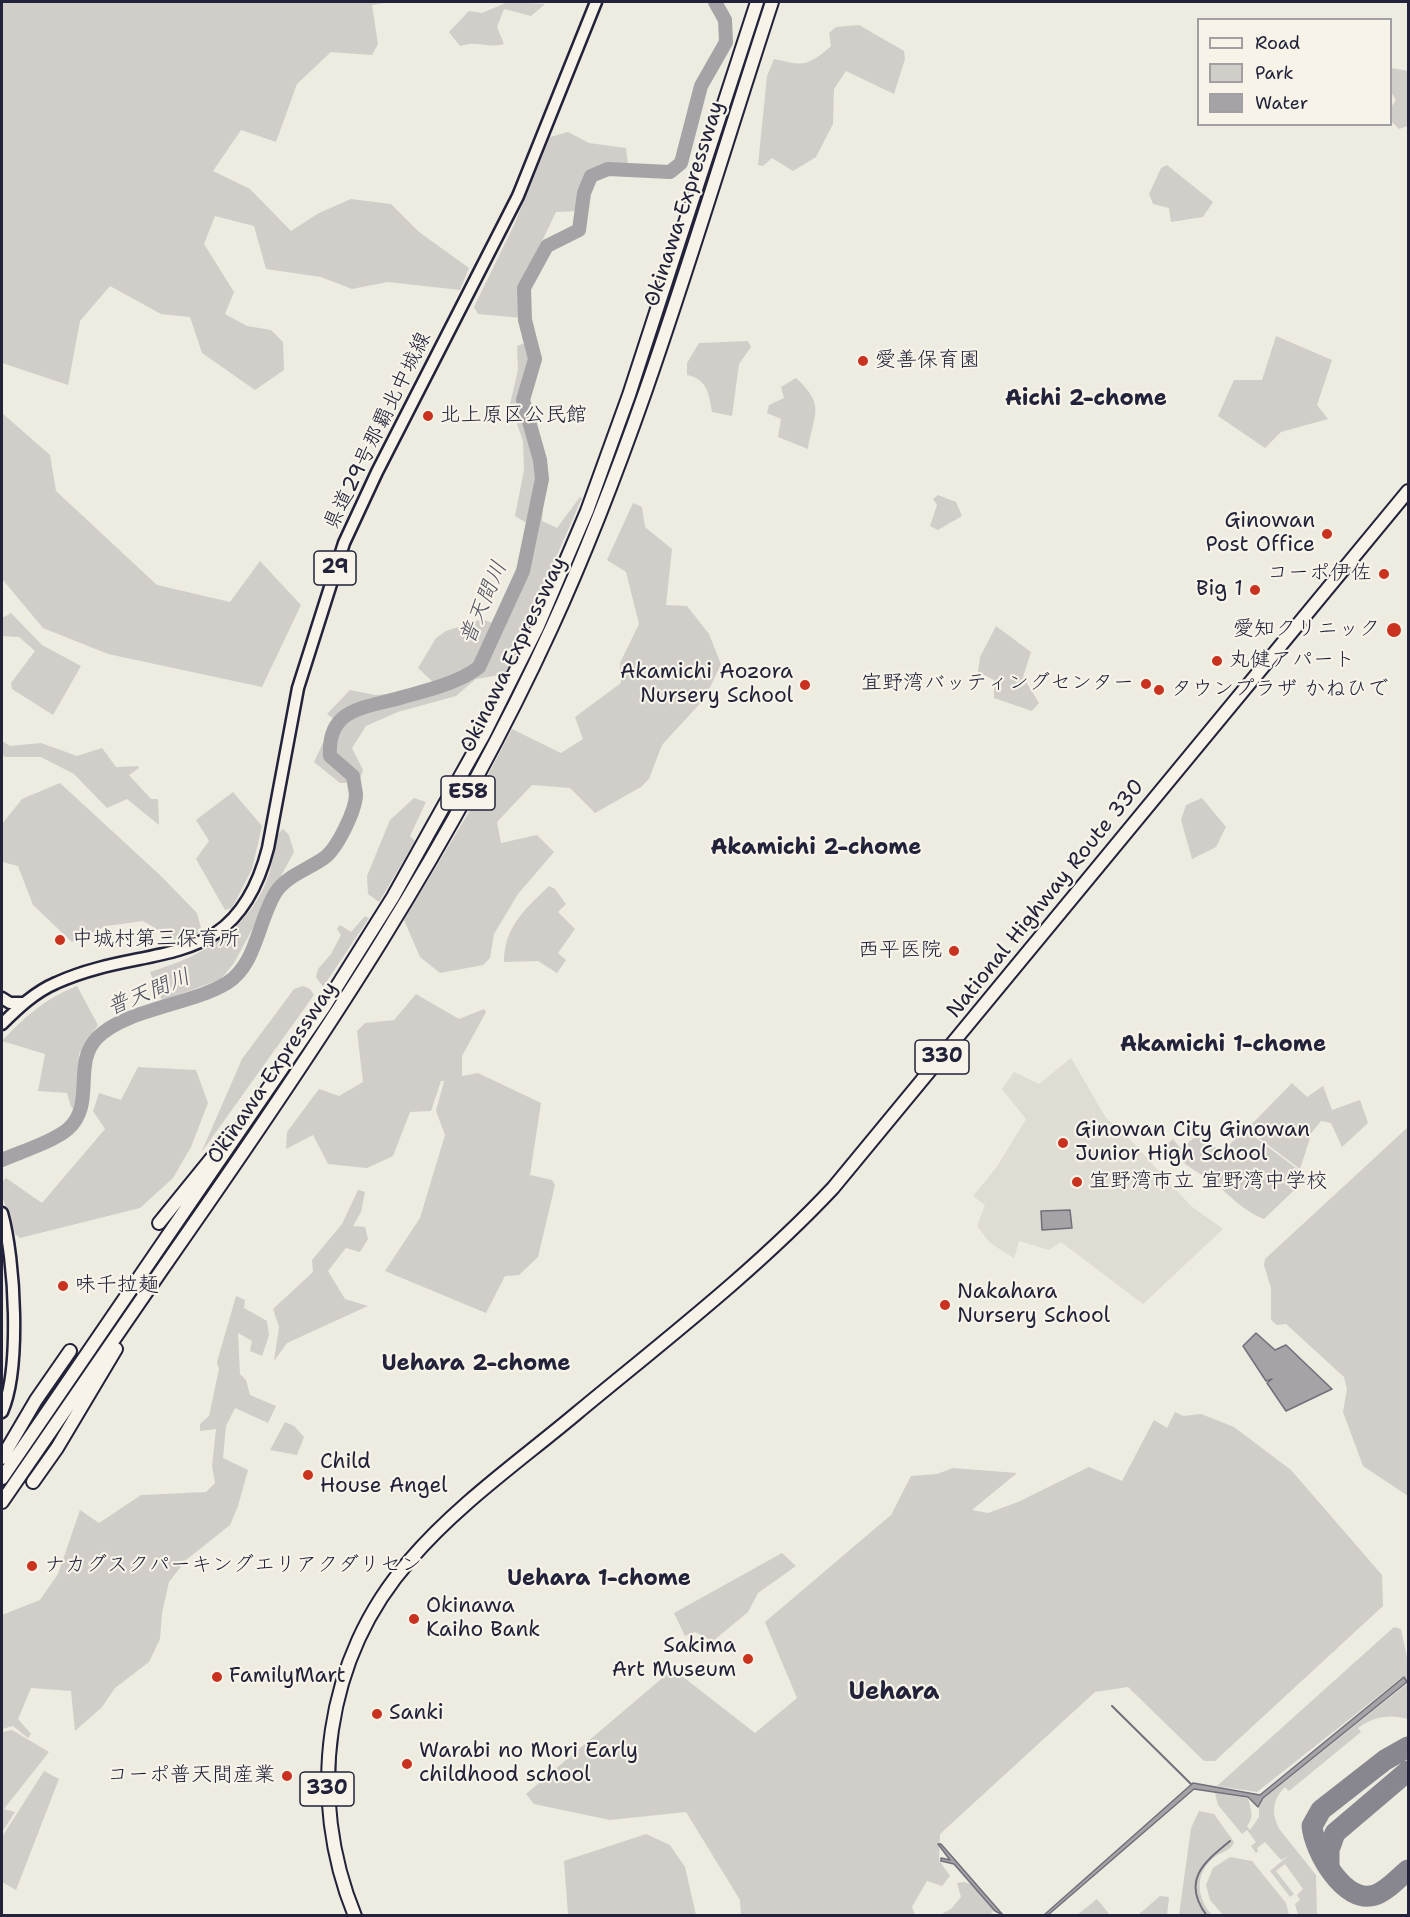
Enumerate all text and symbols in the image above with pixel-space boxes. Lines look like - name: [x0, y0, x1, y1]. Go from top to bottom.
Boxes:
- legend: [1197, 18, 1392, 126]
- text: Road: [1255, 31, 1300, 55]
- text: Park: [1255, 61, 1294, 85]
- text: Water: [1255, 91, 1308, 115]
- street label: Okinawa Expressway: [640, 98, 730, 310]
- street label: 県道29号那覇北中城線: [319, 328, 437, 534]
- place label: 愛善保育園: [875, 348, 980, 374]
- marker: 愛善保育園: [856, 354, 870, 368]
- district label: Aichi 2-chome: [1005, 386, 1167, 412]
- place label: 北上原区公民館: [440, 403, 587, 429]
- marker: 北上原区公民館: [421, 409, 435, 423]
- place label: Ginowan Post Office: [1206, 509, 1315, 559]
- marker: Ginowan Post Office: [1320, 527, 1334, 541]
- road number: 29: [314, 551, 356, 585]
- street label: Okinawa Expressway: [456, 553, 572, 757]
- water label: 普天間川: [455, 557, 513, 649]
- place label: コーポ伊佐: [1267, 561, 1372, 587]
- marker: コーポ伊佐: [1377, 567, 1391, 581]
- place label: Big 1: [1196, 577, 1243, 603]
- marker: Big 1: [1248, 583, 1262, 597]
- place label: 愛知クリニック: [1233, 617, 1380, 643]
- marker: 愛知クリニック: [1385, 621, 1403, 639]
- place label: 丸健アパート: [1229, 648, 1355, 674]
- marker: 丸健アパート: [1210, 654, 1224, 668]
- place label: Akamichi Aozora Nursery School: [620, 660, 793, 710]
- place label: 宜野湾バッティングセンター: [861, 671, 1134, 697]
- marker: 宜野湾バッティングセンター: [1139, 677, 1153, 691]
- place label: タウンプラザ かねひで: [1171, 677, 1388, 703]
- marker: Akamichi Aozora Nursery School: [798, 678, 812, 692]
- marker: タウンプラザ かねひで: [1152, 683, 1166, 697]
- street label: National Highway Route 330: [942, 775, 1150, 1023]
- road number: E58: [441, 776, 495, 810]
- district label: Akamichi 2-chome: [710, 835, 922, 861]
- place label: 中城村第三保育所: [72, 927, 240, 953]
- marker: 中城村第三保育所: [53, 933, 67, 947]
- place label: 西平医院: [858, 938, 942, 964]
- marker: 西平医院: [947, 944, 961, 958]
- water label: 普天間川: [103, 964, 195, 1022]
- street label: Okinawa Expressway: [203, 977, 343, 1169]
- district label: Akamichi 1-chome: [1120, 1032, 1326, 1058]
- road number: 330: [915, 1040, 969, 1074]
- place label: Ginowan City Ginowan Junior High School: [1075, 1118, 1310, 1168]
- marker: Ginowan City Ginowan Junior High School: [1056, 1136, 1070, 1150]
- place label: 宜野湾市立 宜野湾中学校: [1089, 1169, 1327, 1195]
- marker: 宜野湾市立 宜野湾中学校: [1070, 1175, 1084, 1189]
- place label: 味千拉麺: [75, 1273, 159, 1299]
- marker: 味千拉麺: [56, 1279, 70, 1293]
- place label: Nakahara Nursery School: [957, 1280, 1110, 1330]
- marker: Nakahara Nursery School: [938, 1298, 952, 1312]
- district label: Uehara 2-chome: [382, 1351, 570, 1377]
- place label: Child House Angel: [320, 1450, 448, 1500]
- marker: Child House Angel: [301, 1468, 315, 1482]
- place label: ナカグスクパーキングエリアクダリセン: [44, 1553, 422, 1579]
- marker: ナカグスクパーキングエリアクダリセン: [25, 1559, 39, 1573]
- district label: Uehara 1-chome: [507, 1566, 691, 1592]
- place label: Okinawa Kaiho Bank: [426, 1594, 540, 1644]
- marker: Okinawa Kaiho Bank: [407, 1612, 421, 1626]
- place label: Sakima Art Museum: [612, 1634, 736, 1684]
- marker: Sakima Art Museum: [741, 1652, 755, 1666]
- place label: FamilyMart: [229, 1664, 346, 1690]
- marker: FamilyMart: [210, 1670, 224, 1684]
- district label: Uehara: [849, 1679, 939, 1707]
- place label: Sanki: [389, 1701, 444, 1727]
- marker: Sanki: [370, 1707, 384, 1721]
- place label: Warabi no Mori Early childhood school: [419, 1739, 638, 1789]
- marker: Warabi no Mori Early childhood school: [400, 1757, 414, 1771]
- place label: コーポ普天間産業: [107, 1763, 275, 1789]
- marker: コーポ普天間産業: [280, 1769, 294, 1783]
- road number: 330: [300, 1772, 354, 1806]

